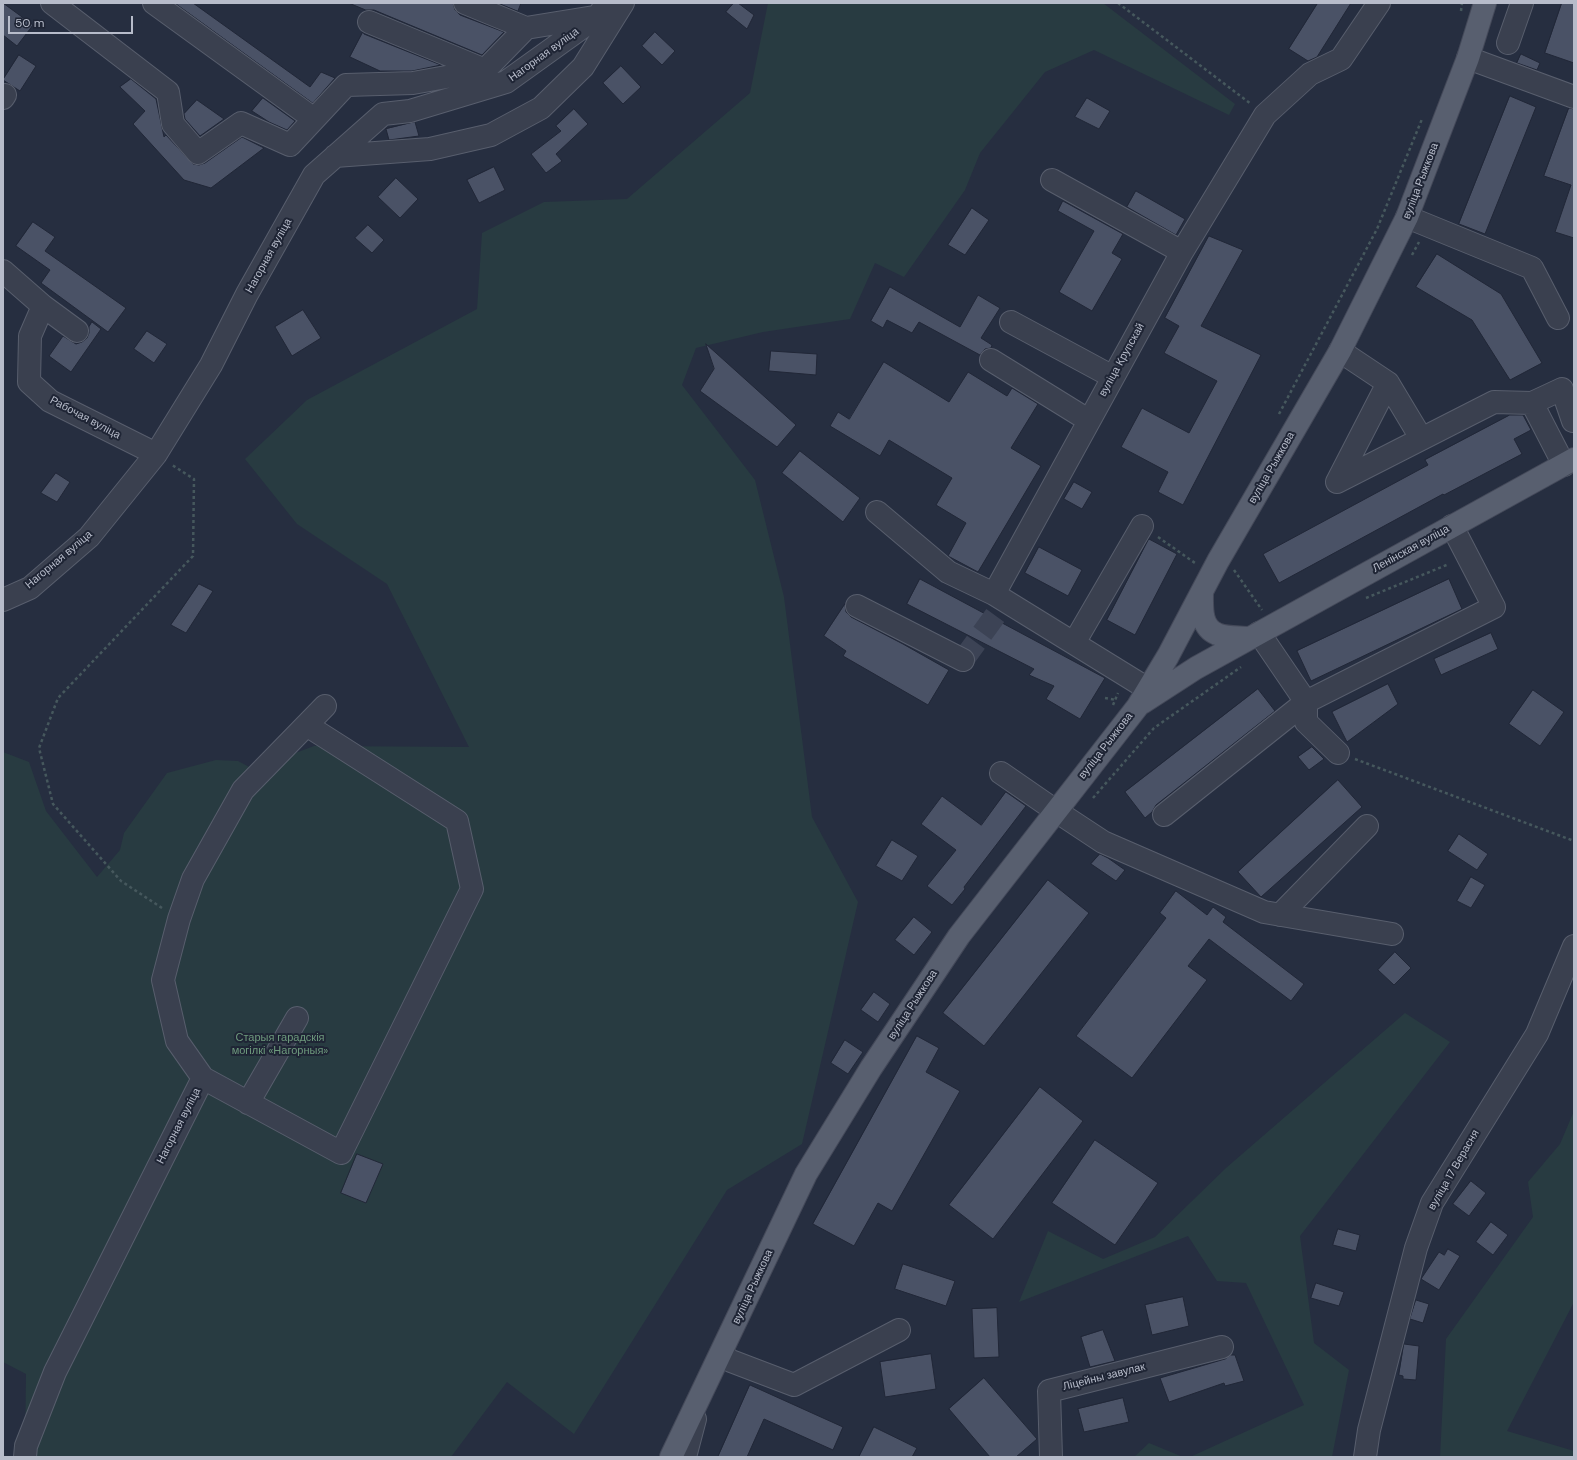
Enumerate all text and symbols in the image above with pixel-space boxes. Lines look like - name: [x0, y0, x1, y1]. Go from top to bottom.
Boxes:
- scale bar: [10, 8, 135, 34]
- text: 50 m: [15, 15, 44, 31]
- street label: Нагорная вуліца: [506, 25, 582, 85]
- street label: вуліца Рыжкова: [1400, 141, 1442, 221]
- street label: Нагорная вуліца: [243, 216, 295, 296]
- street label: вуліца Крупскай: [1096, 321, 1148, 399]
- street label: Рабочая вуліца: [47, 394, 123, 442]
- street label: вуліца Рыжкова: [1246, 430, 1298, 506]
- street label: Ленінская вуліца: [1370, 522, 1452, 576]
- street label: Нагорная вуліца: [23, 528, 95, 592]
- street label: вуліца Рыжкова: [1076, 710, 1136, 782]
- street label: вуліца Рыжкова: [886, 968, 940, 1042]
- park label: Старыя гарадскія могілкі «Нагорныя»: [232, 1031, 328, 1057]
- street label: Нагорная вуліца: [154, 1086, 204, 1166]
- street label: вуліца 17 Верасня: [1426, 1128, 1482, 1212]
- street label: вуліца Рыжкова: [730, 1248, 776, 1326]
- street label: Ліцейны завулак: [1061, 1360, 1147, 1394]

